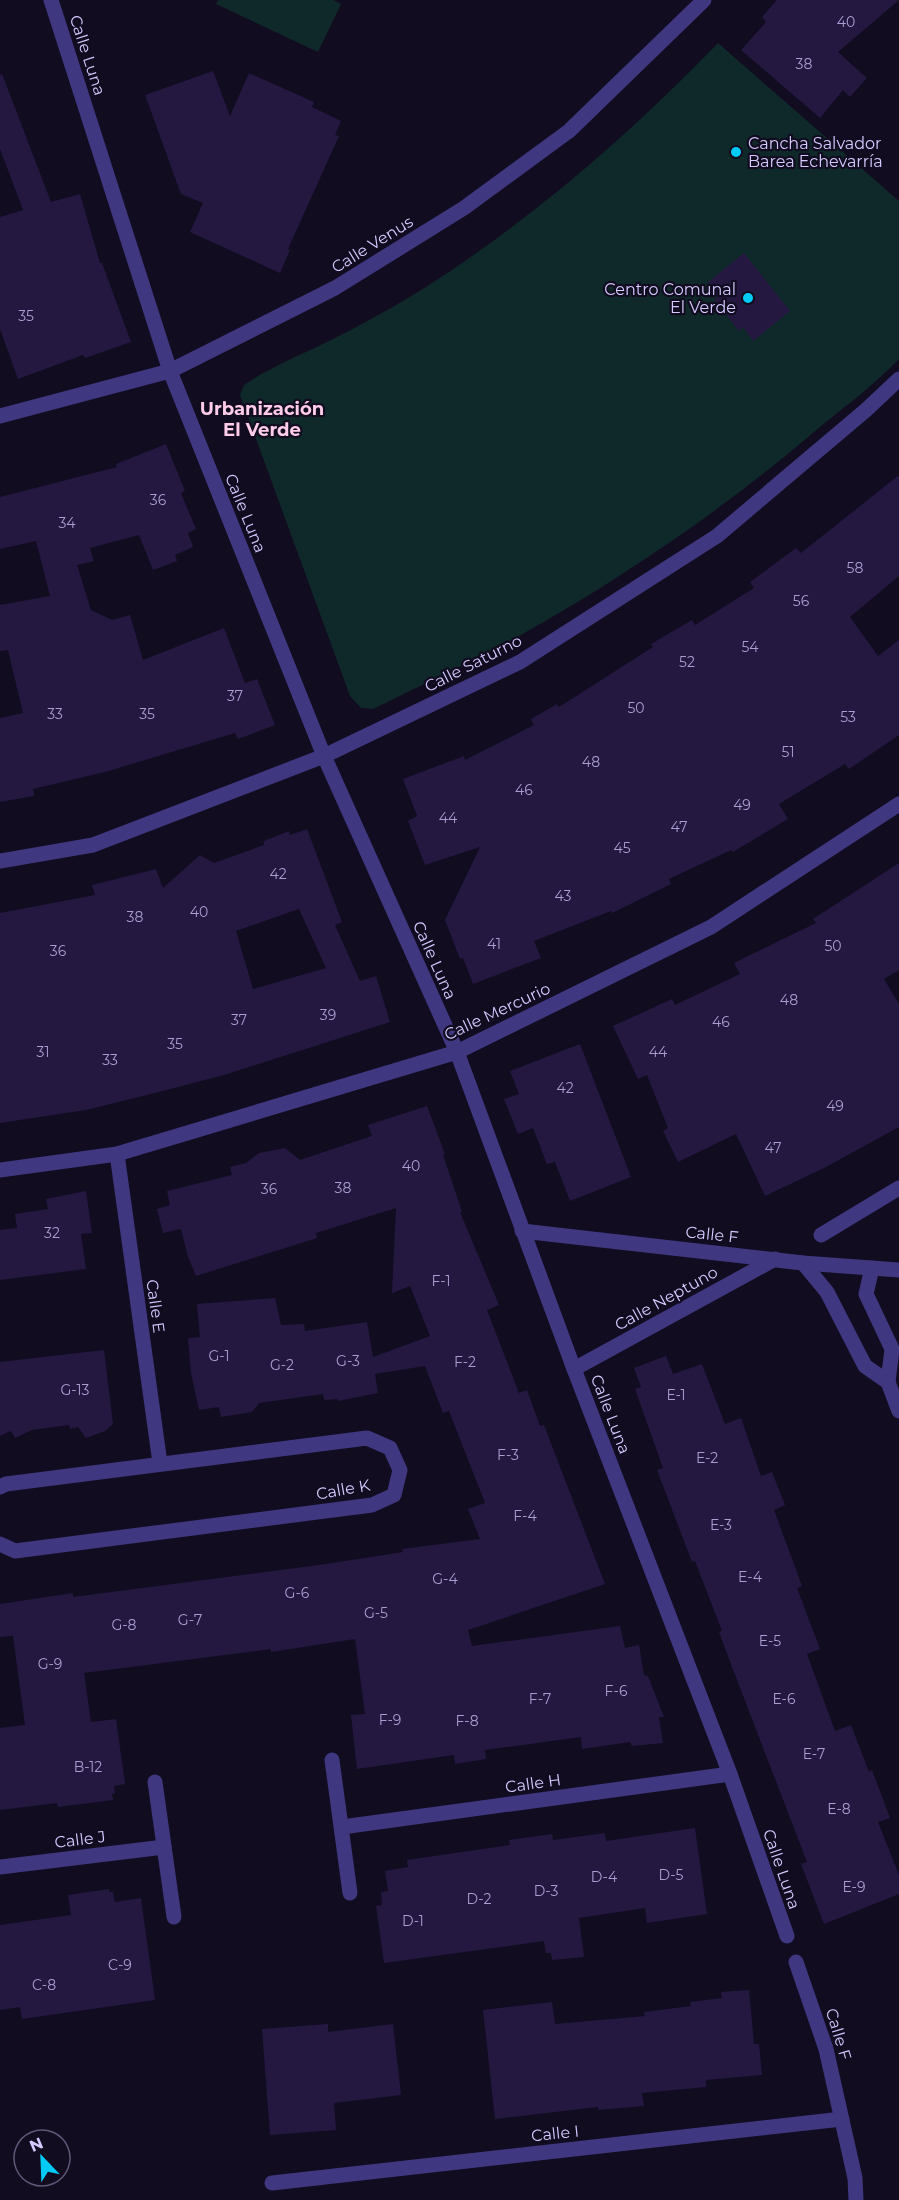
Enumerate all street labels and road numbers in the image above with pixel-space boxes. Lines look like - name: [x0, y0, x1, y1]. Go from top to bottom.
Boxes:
- street label: Calle Luna: [66, 13, 109, 98]
- street label: Calle Venus: [328, 212, 417, 277]
- street label: Calle Luna: [221, 471, 270, 555]
- street label: Calle Saturno: [421, 631, 525, 696]
- street label: Calle Luna: [409, 918, 460, 1002]
- street label: Calle Mercurio: [441, 979, 553, 1044]
- street label: Calle F: [684, 1222, 739, 1247]
- street label: Calle Neptuno: [611, 1262, 721, 1335]
- street label: Calle E: [142, 1278, 169, 1334]
- street label: Calle Luna: [587, 1372, 634, 1457]
- street label: Calle K: [315, 1475, 372, 1504]
- street label: Calle H: [504, 1770, 562, 1797]
- street label: Calle J: [54, 1827, 107, 1852]
- street label: Calle Luna: [759, 1827, 804, 1912]
- street label: Calle F: [822, 2006, 855, 2062]
- street label: Calle I: [530, 2122, 580, 2145]

